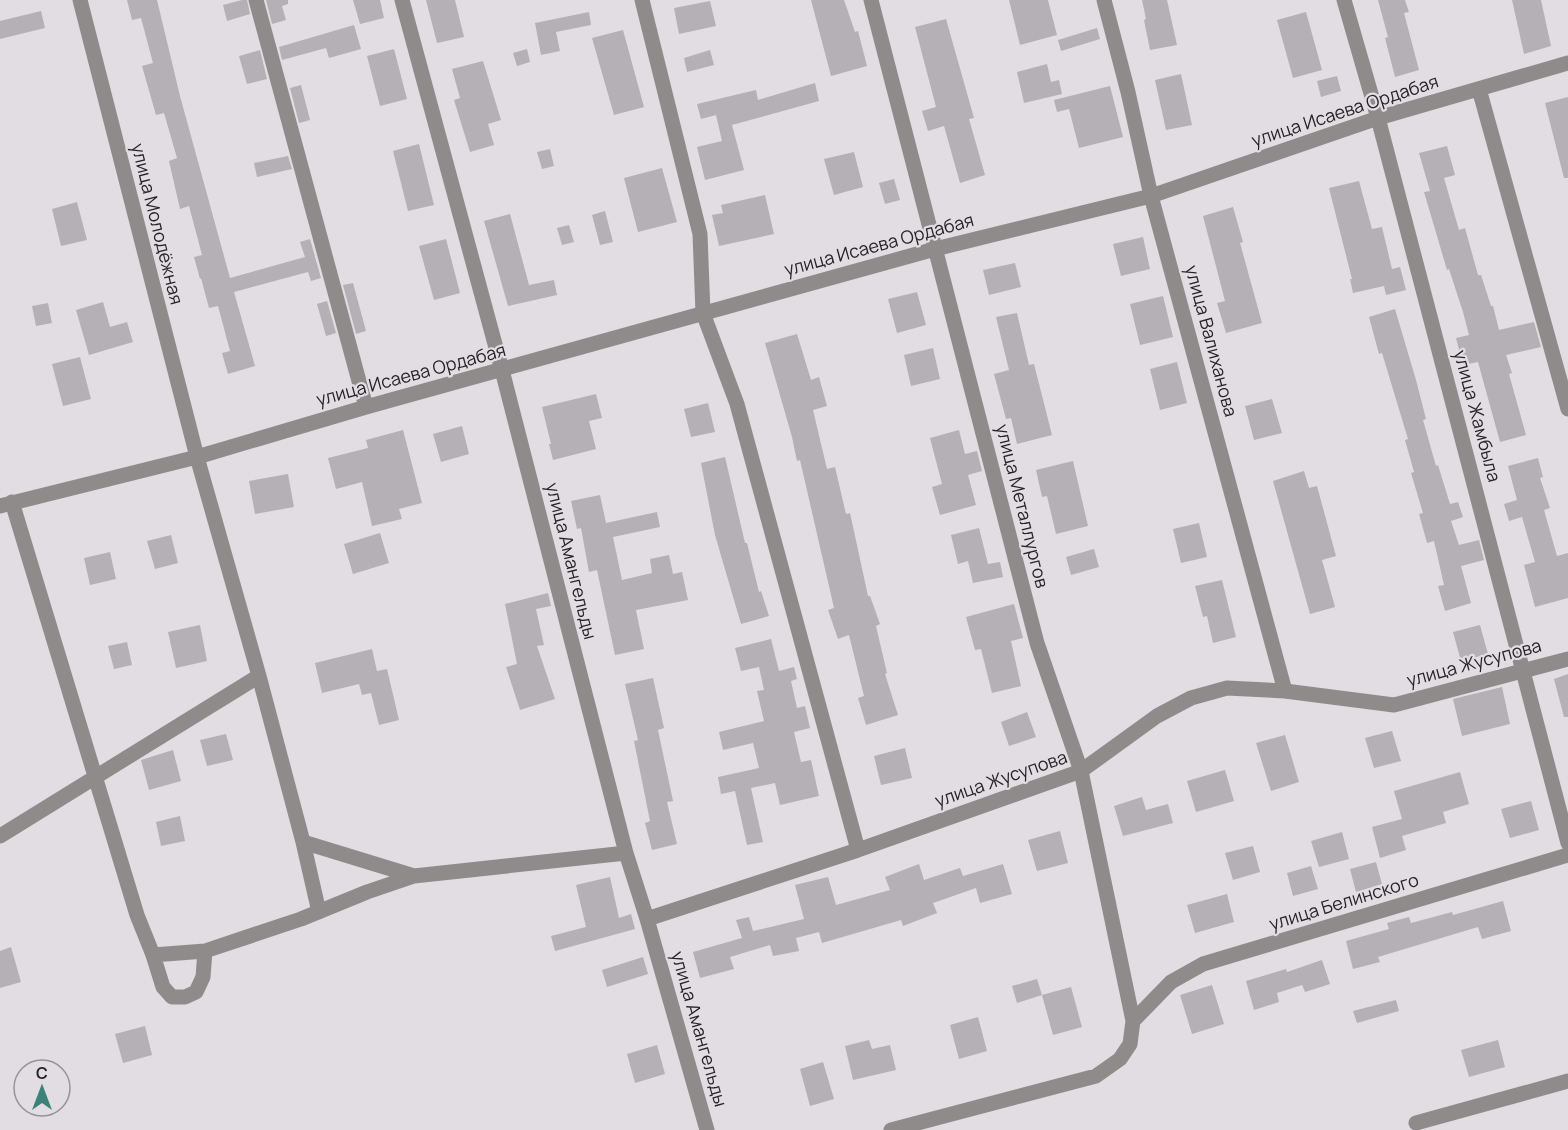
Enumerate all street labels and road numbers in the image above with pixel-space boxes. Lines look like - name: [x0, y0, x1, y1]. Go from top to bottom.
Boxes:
- street label: улица Исаева Ордабая: [1248, 68, 1441, 152]
- street label: улица Молодёжная: [126, 141, 190, 307]
- street label: улица Исаева Ордабая: [781, 207, 976, 281]
- street label: улица Валиханова: [1180, 262, 1244, 419]
- street label: улица Исаева Ордабая: [313, 337, 508, 411]
- street label: улица Жамбыла: [1449, 347, 1507, 484]
- street label: улица Металлургов: [991, 421, 1055, 591]
- street label: улица Амангельды: [541, 480, 603, 642]
- street label: улица Жусупова: [1404, 633, 1544, 692]
- street label: улица Жусупова: [931, 744, 1070, 812]
- street label: улица Белинского: [1266, 867, 1421, 935]
- street label: улица Амангельды: [666, 948, 734, 1109]

